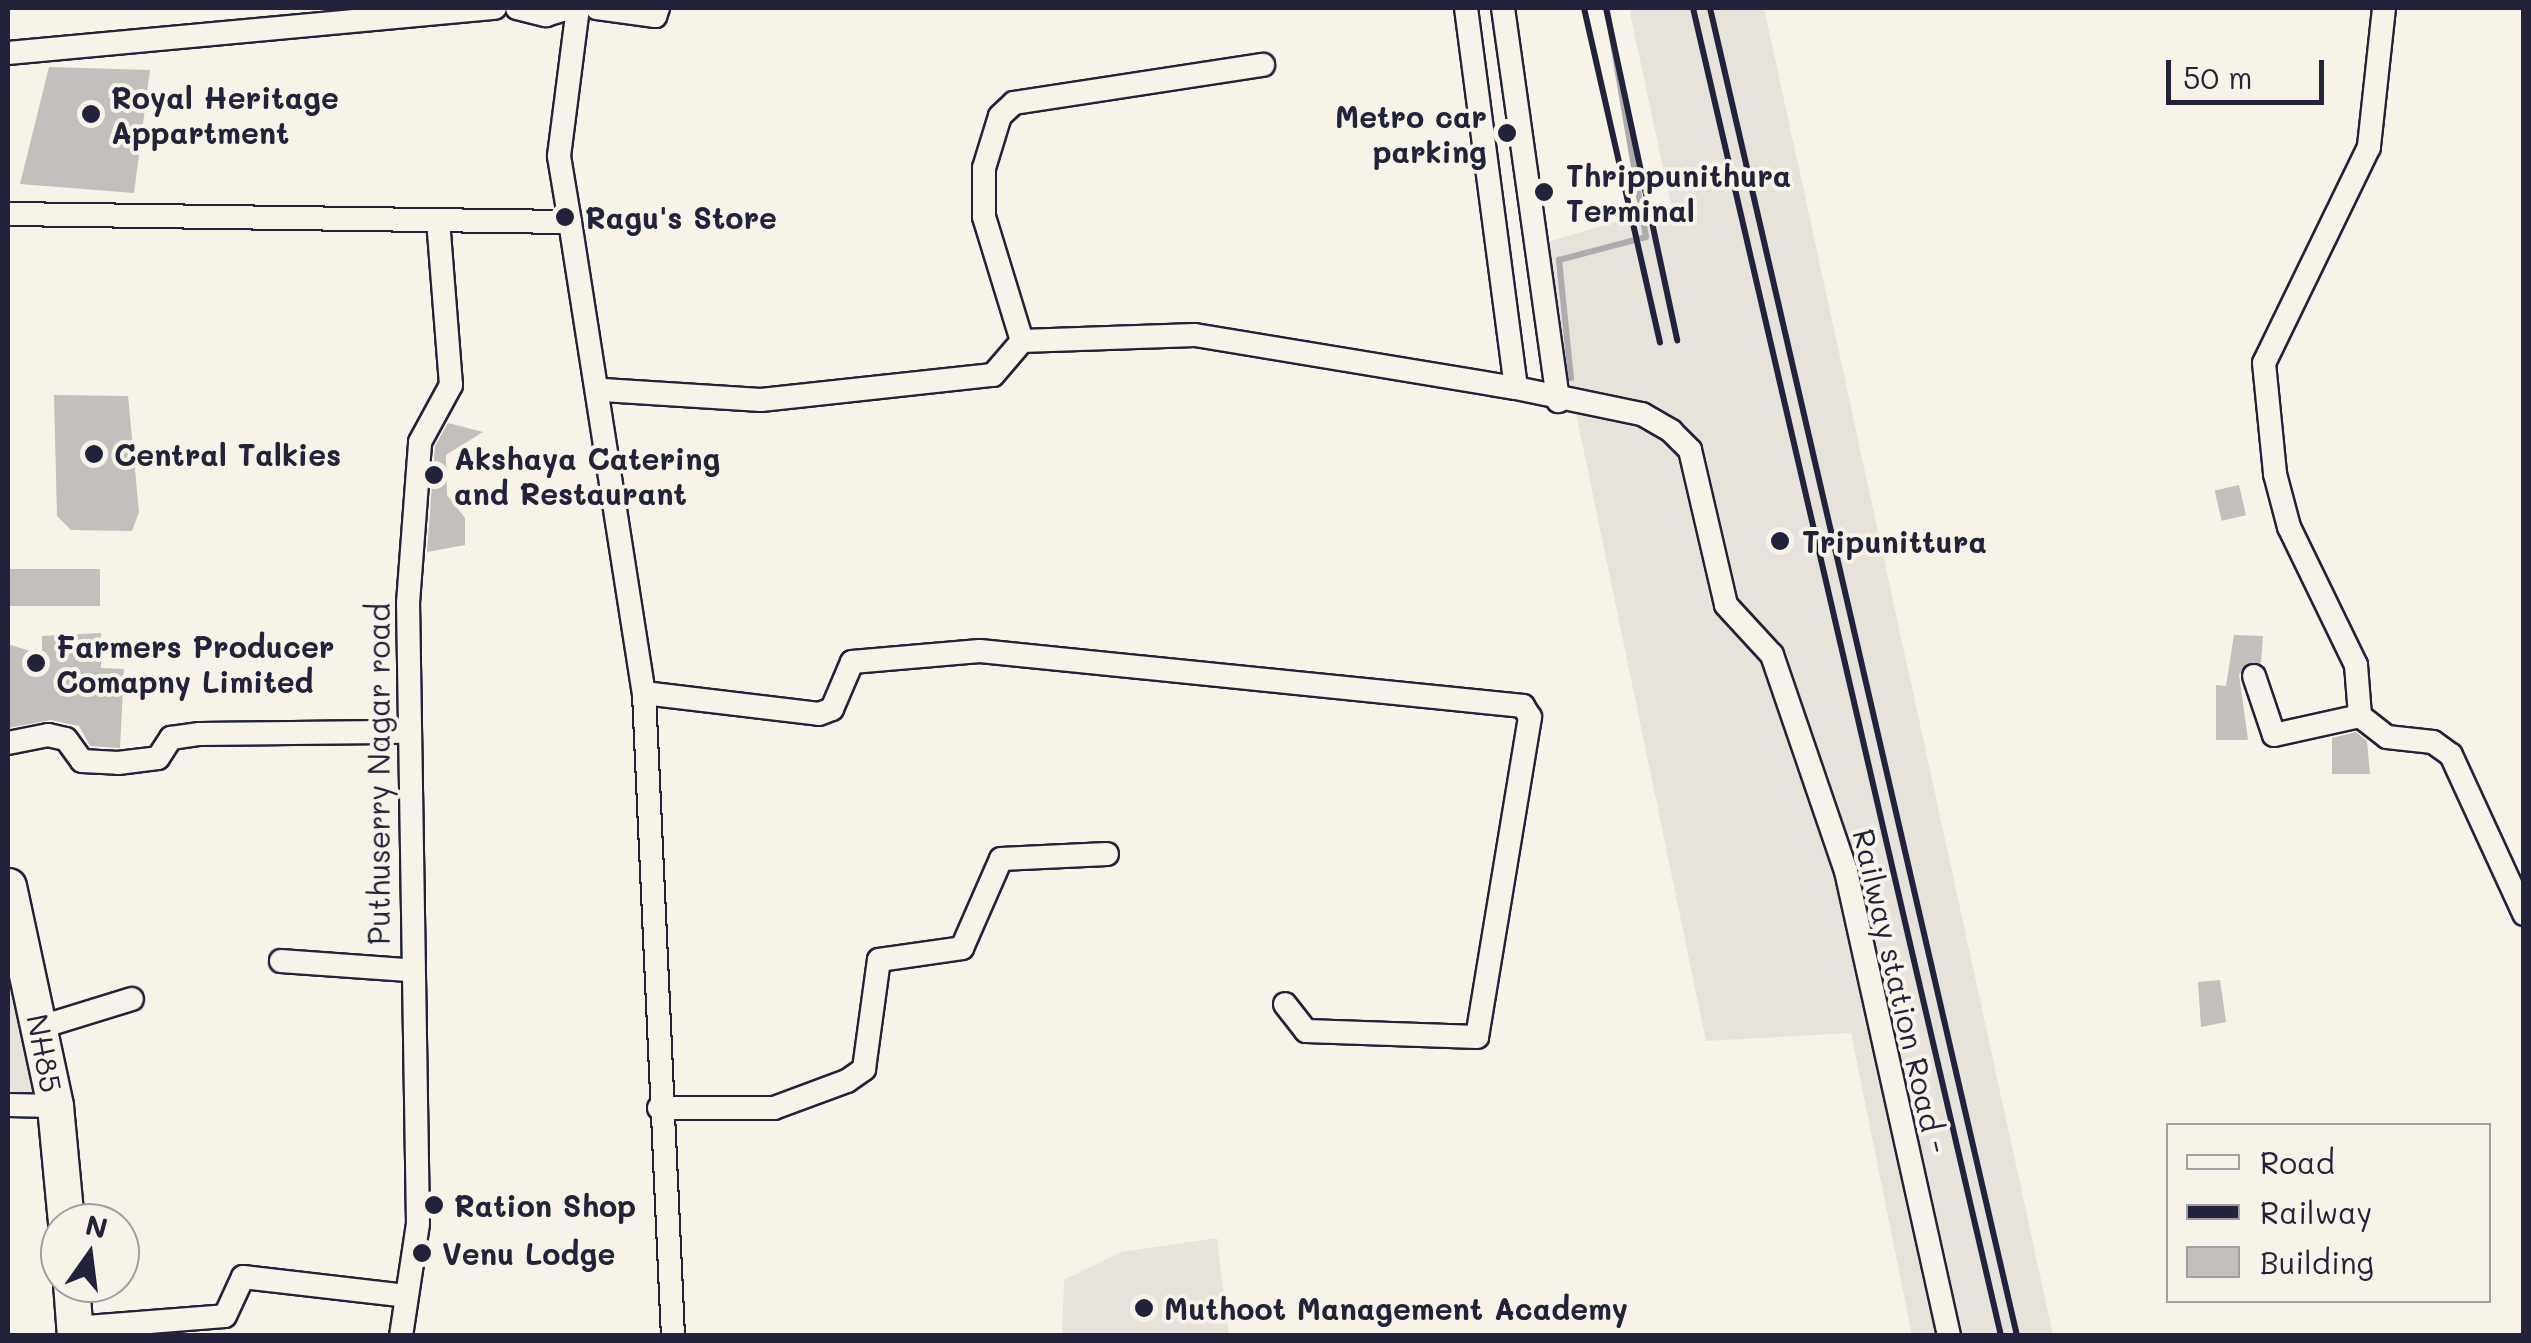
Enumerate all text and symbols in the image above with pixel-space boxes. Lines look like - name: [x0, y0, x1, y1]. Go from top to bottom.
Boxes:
- scale bar: [2171, 40, 2328, 102]
- text: 50 m: [2183, 57, 2253, 97]
- place label: Royal Heritage Appartment: [111, 79, 339, 150]
- place label: Metro car parking: [1335, 98, 1487, 168]
- marker: Royal Heritage Appartment: [80, 103, 102, 125]
- marker: Metro car parking: [1496, 122, 1518, 144]
- place label: Thrippunithura Terminal: [1566, 157, 1791, 228]
- marker: Thrippunithura Terminal: [1531, 179, 1557, 205]
- place label: Ragu's Store: [585, 199, 777, 235]
- marker: Ragu's Store: [554, 206, 576, 228]
- place label: Central Talkies: [114, 436, 341, 472]
- place label: Akshaya Catering and Restaurant: [454, 440, 720, 510]
- marker: Central Talkies: [83, 443, 105, 465]
- marker: Akshaya Catering and Restaurant: [423, 464, 445, 486]
- place label: Tripunittura: [1802, 523, 1987, 559]
- marker: Tripunittura: [1767, 528, 1793, 554]
- street label: Puthuserry Nagar road: [360, 603, 396, 945]
- place label: Farmers Producer Comapny Limited: [56, 628, 334, 698]
- marker: Farmers Producer Comapny Limited: [25, 652, 47, 674]
- street label: Railway station Road -: [1846, 825, 1956, 1157]
- street label: NH85: [20, 1011, 70, 1095]
- legend: [2166, 1123, 2491, 1303]
- text: Road: [2260, 1142, 2335, 1182]
- place label: Ration Shop: [454, 1187, 636, 1223]
- text: Railway: [2260, 1192, 2372, 1232]
- marker: Ration Shop: [423, 1194, 445, 1216]
- north arrow: [40, 1203, 140, 1303]
- text: N: [82, 1206, 111, 1246]
- place label: Venu Lodge: [442, 1235, 615, 1271]
- marker: Venu Lodge: [411, 1242, 433, 1264]
- text: Building: [2260, 1242, 2374, 1282]
- place label: Muthoot Management Academy: [1164, 1290, 1628, 1326]
- marker: Muthoot Management Academy: [1133, 1297, 1155, 1319]

